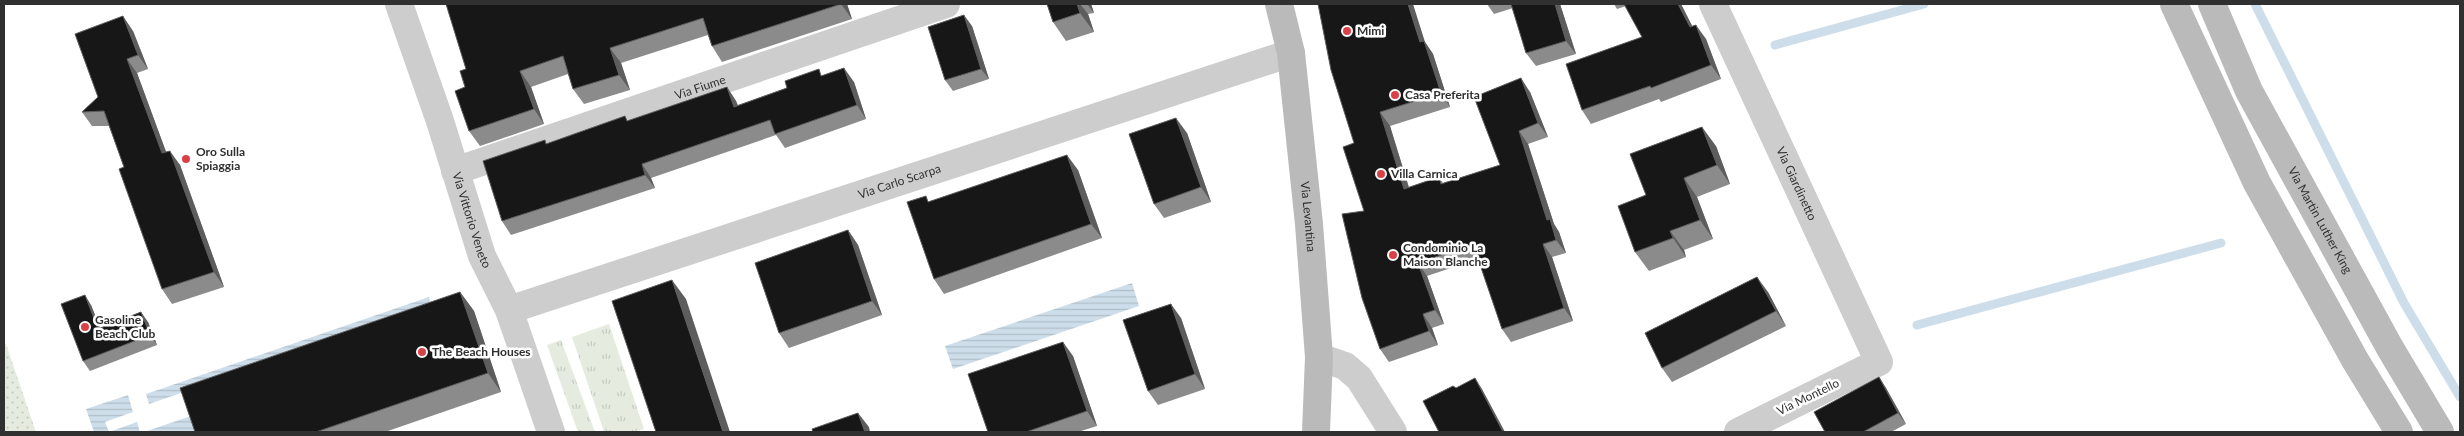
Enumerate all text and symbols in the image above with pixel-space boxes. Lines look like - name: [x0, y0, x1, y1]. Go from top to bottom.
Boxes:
- place label: Mimi: [1357, 23, 1384, 38]
- marker: Mimi: [1341, 25, 1353, 37]
- street label: Via Fiume: [673, 72, 727, 103]
- place label: Casa Preferita: [1405, 87, 1480, 102]
- marker: Casa Preferita: [1389, 89, 1401, 101]
- place label: Oro Sulla Spiaggia: [196, 144, 245, 173]
- street label: Via Giardinetto: [1773, 144, 1820, 223]
- marker: Oro Sulla Spiaggia: [180, 153, 192, 165]
- street label: Via Carlo Scarpa: [856, 161, 943, 202]
- street label: Via Martin Luther King: [2285, 164, 2356, 276]
- place label: Villa Carnica: [1390, 166, 1458, 181]
- marker: Villa Carnica: [1375, 168, 1387, 180]
- street label: Via Vittorio Veneto: [449, 170, 495, 271]
- street label: Via Levantina: [1298, 181, 1319, 252]
- place label: Condominio La Maison Blanche: [1403, 240, 1488, 269]
- marker: Condominio La Maison Blanche: [1387, 249, 1399, 261]
- place label: Gasoline Beach Club: [95, 312, 155, 341]
- marker: Gasoline Beach Club: [79, 321, 91, 333]
- place label: The Beach Houses: [432, 344, 531, 359]
- marker: The Beach Houses: [416, 346, 428, 358]
- street label: Via Montello: [1774, 375, 1842, 418]

